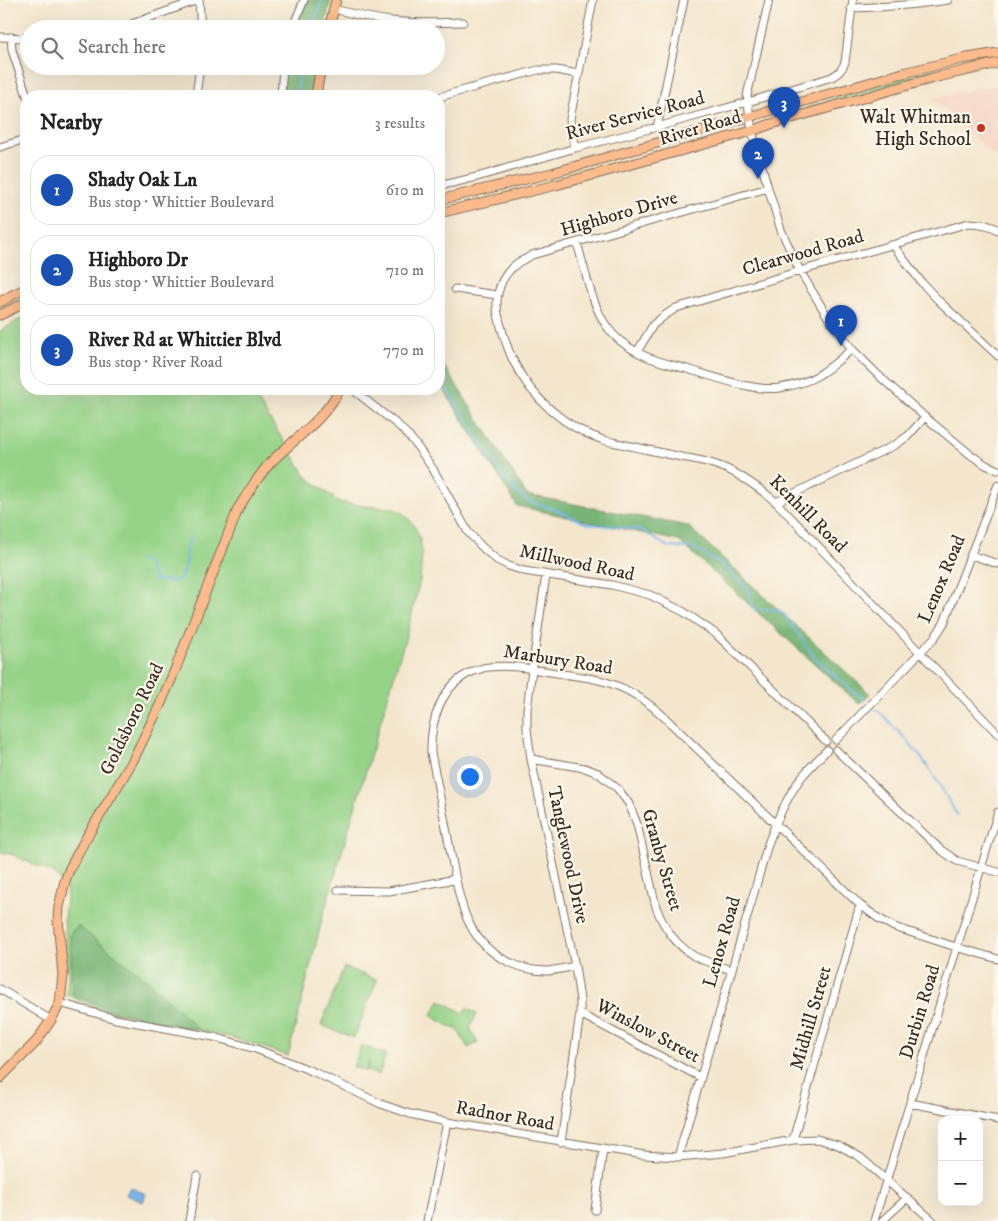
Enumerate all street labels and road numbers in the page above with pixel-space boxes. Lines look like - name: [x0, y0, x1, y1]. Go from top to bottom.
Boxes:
- street label: River Service Road: [563, 86, 707, 146]
- street label: River Road: [656, 105, 744, 151]
- street label: Highboro Drive: [558, 186, 680, 242]
- street label: Clearwood Road: [740, 225, 867, 281]
- street label: Kenhill Road: [764, 470, 852, 558]
- street label: Lenox Road: [913, 531, 971, 626]
- street label: Millwood Road: [517, 540, 637, 587]
- street label: Marbury Road: [502, 640, 615, 680]
- street label: Goldsboro Road: [95, 659, 169, 779]
- street label: Tanglewood Drive: [542, 784, 594, 926]
- street label: Granby Street: [636, 806, 688, 914]
- street label: Lenox Road: [698, 893, 746, 990]
- street label: Durbin Road: [895, 962, 945, 1062]
- street label: Midhill Street: [785, 963, 837, 1073]
- street label: Winslow Street: [591, 993, 704, 1068]
- street label: Radnor Road: [454, 1096, 557, 1136]

